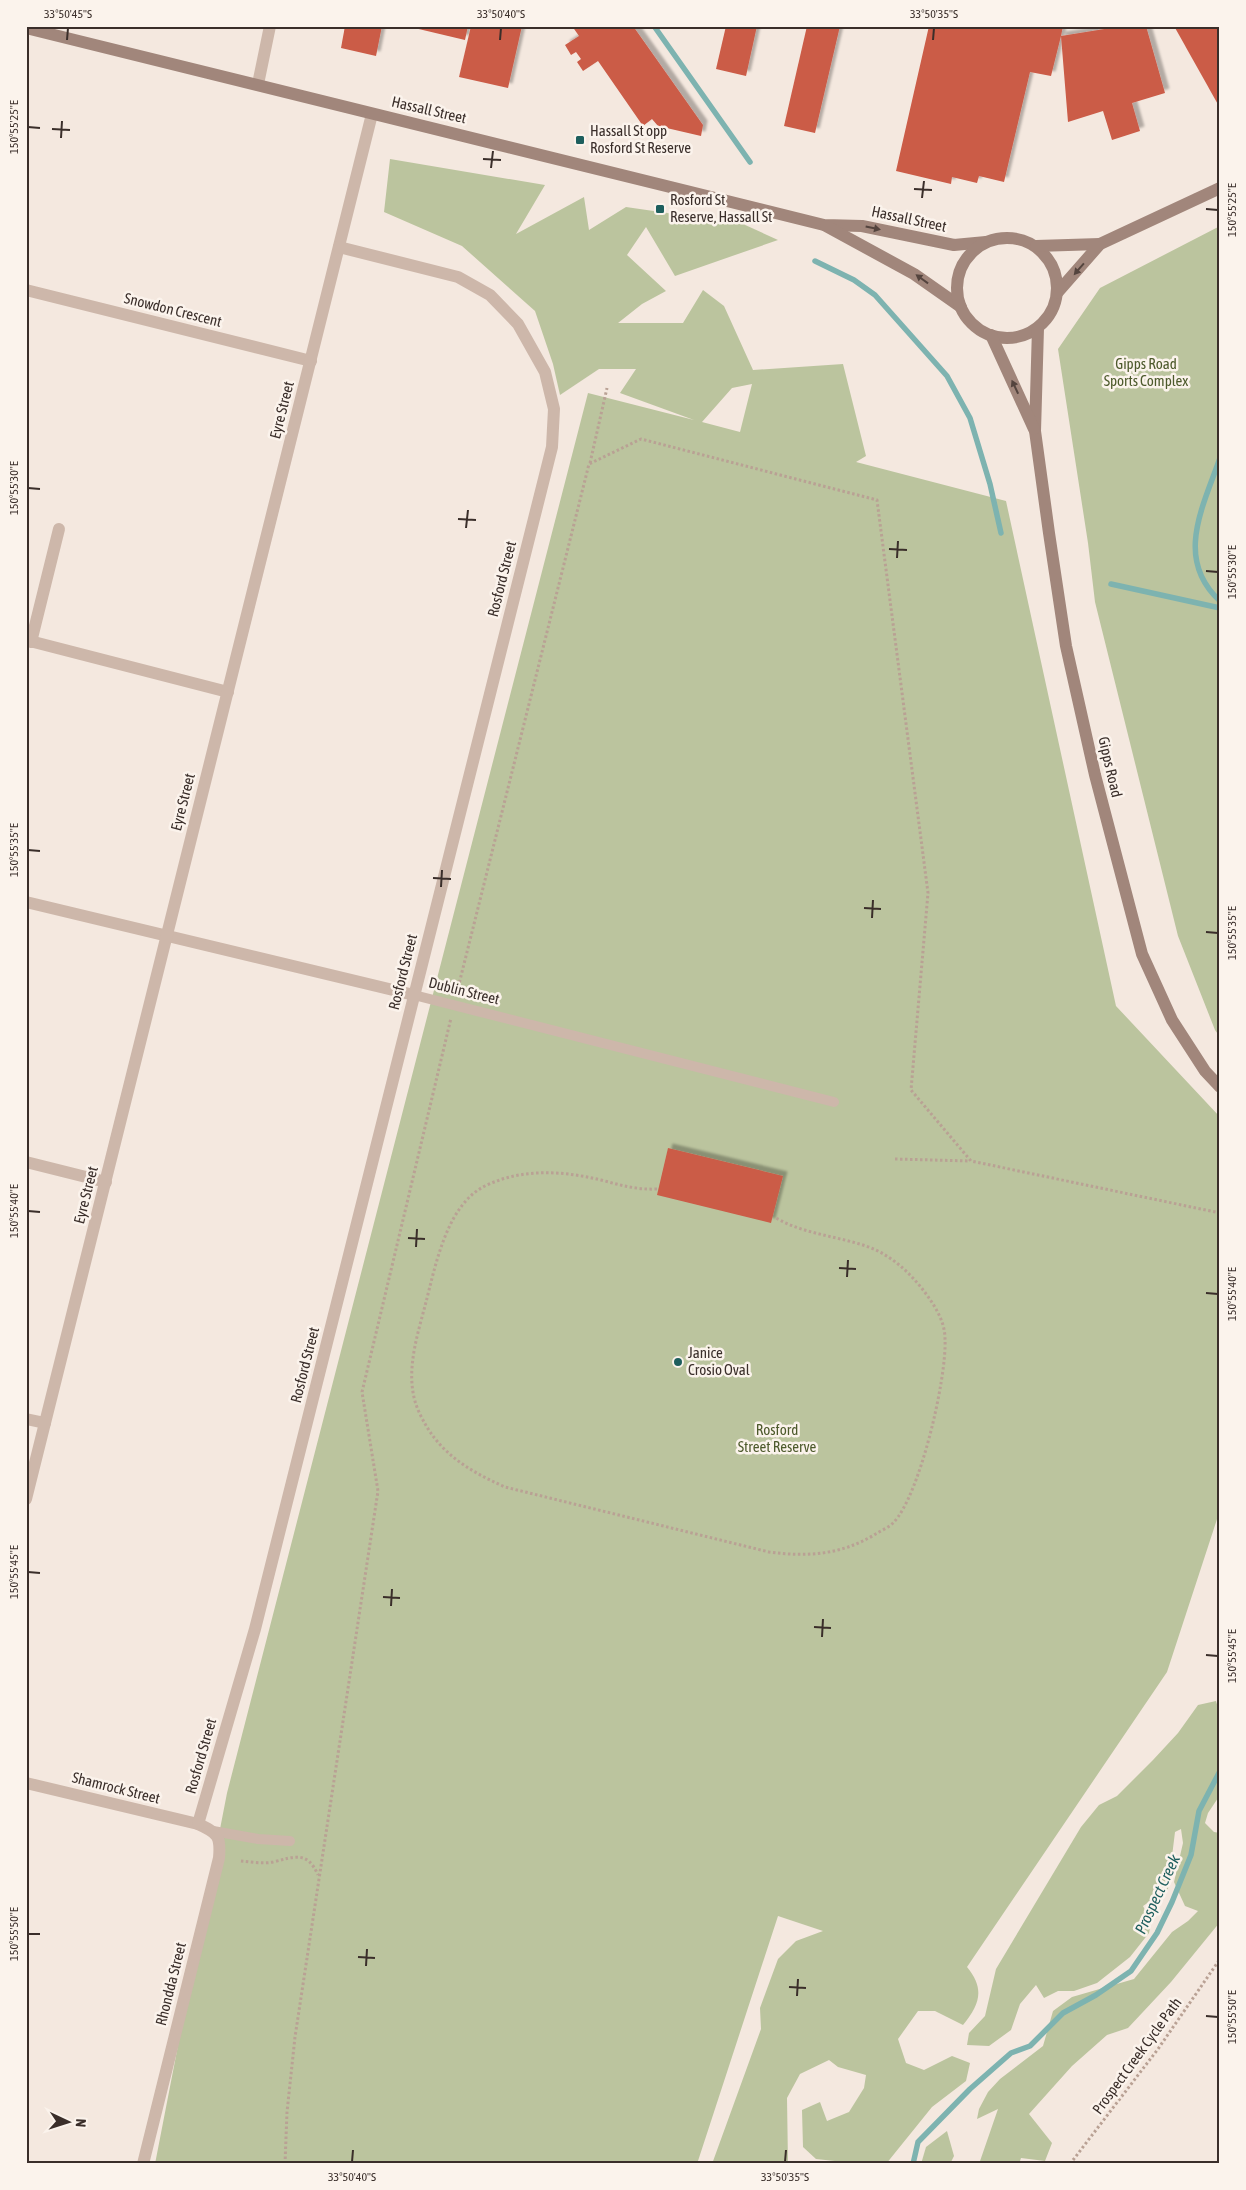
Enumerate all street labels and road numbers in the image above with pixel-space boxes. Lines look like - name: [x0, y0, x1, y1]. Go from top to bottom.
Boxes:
- street label: Hassall Street: [390, 93, 468, 126]
- street label: Hassall Street: [870, 202, 948, 235]
- street label: Snowdon Crescent: [123, 289, 224, 330]
- street label: Eyre Street: [266, 379, 297, 440]
- street label: Rosford Street: [484, 539, 519, 619]
- street label: Gipps Road: [1095, 735, 1126, 799]
- street label: Eyre Street: [167, 771, 198, 832]
- street label: Rosford Street: [385, 932, 420, 1012]
- street label: Dublin Street: [427, 974, 501, 1008]
- street label: Eyre Street: [70, 1164, 101, 1225]
- street label: Rosford Street: [287, 1325, 322, 1405]
- street label: Rosford Street: [182, 1716, 219, 1795]
- street label: Shamrock Street: [70, 1768, 162, 1807]
- street label: Rhondda Street: [152, 1940, 189, 2027]
- street label: Prospect Creek Cycle Path: [1089, 1994, 1185, 2117]

